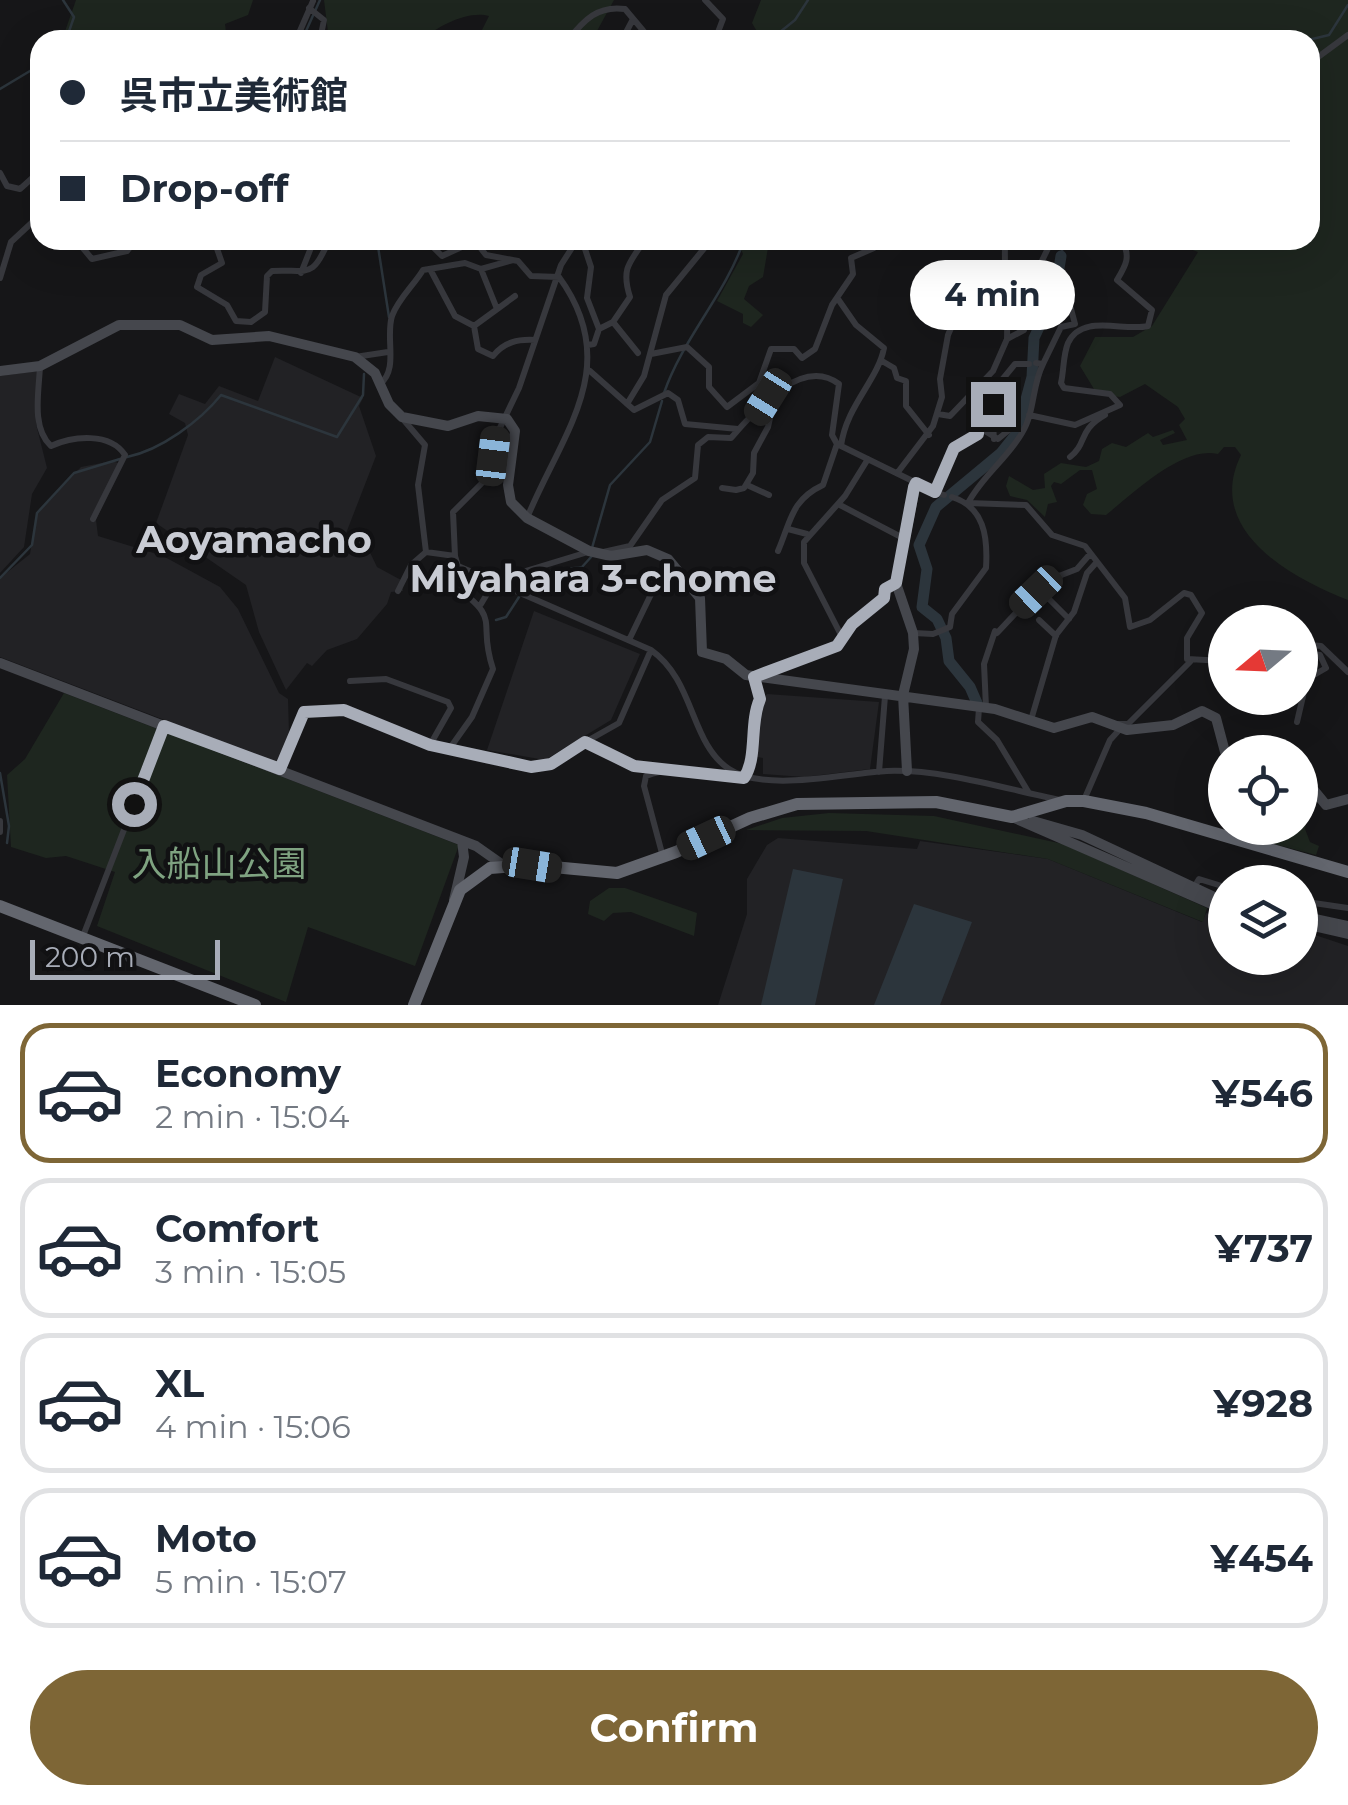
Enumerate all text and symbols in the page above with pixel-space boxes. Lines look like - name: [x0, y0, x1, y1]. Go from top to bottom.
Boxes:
- text: 呉市立美術館: [120, 72, 348, 119]
- text: Drop-off: [120, 165, 289, 212]
- callout: 4 min: [910, 259, 1076, 329]
- text: 4 min: [944, 275, 1041, 314]
- car: [739, 364, 797, 430]
- route end: [971, 382, 1016, 427]
- car: [474, 424, 512, 488]
- district label: Aoyamacho: [135, 516, 372, 563]
- district label: Miyahara 3-chome: [409, 555, 777, 602]
- car: [1004, 560, 1068, 624]
- north arrow: [1208, 605, 1318, 715]
- map controls: [1208, 605, 1318, 975]
- button: locate: [1208, 735, 1318, 845]
- route start: [112, 782, 157, 827]
- car: [672, 812, 740, 864]
- park label: 入船山公園: [131, 842, 307, 885]
- car: [500, 845, 564, 885]
- button: layers: [1208, 865, 1318, 975]
- scale bar: [30, 935, 220, 980]
- text: 200 m: [45, 940, 135, 974]
- icon: car: [35, 1048, 125, 1138]
- text: Economy: [155, 1050, 341, 1097]
- text: ¥546: [1212, 1070, 1313, 1117]
- text: 2 min · 15:04: [155, 1097, 349, 1136]
- icon: car: [35, 1203, 125, 1293]
- text: Comfort: [155, 1205, 319, 1252]
- text: ¥737: [1215, 1225, 1313, 1272]
- text: 3 min · 15:05: [155, 1252, 346, 1291]
- icon: car: [35, 1358, 125, 1448]
- text: XL: [155, 1360, 204, 1407]
- text: ¥928: [1213, 1380, 1313, 1427]
- text: 4 min · 15:06: [155, 1407, 351, 1446]
- icon: car: [35, 1513, 125, 1603]
- text: Moto: [155, 1515, 257, 1562]
- text: ¥454: [1210, 1535, 1313, 1582]
- text: 5 min · 15:07: [155, 1562, 347, 1601]
- button: Confirm: [30, 1670, 1318, 1785]

